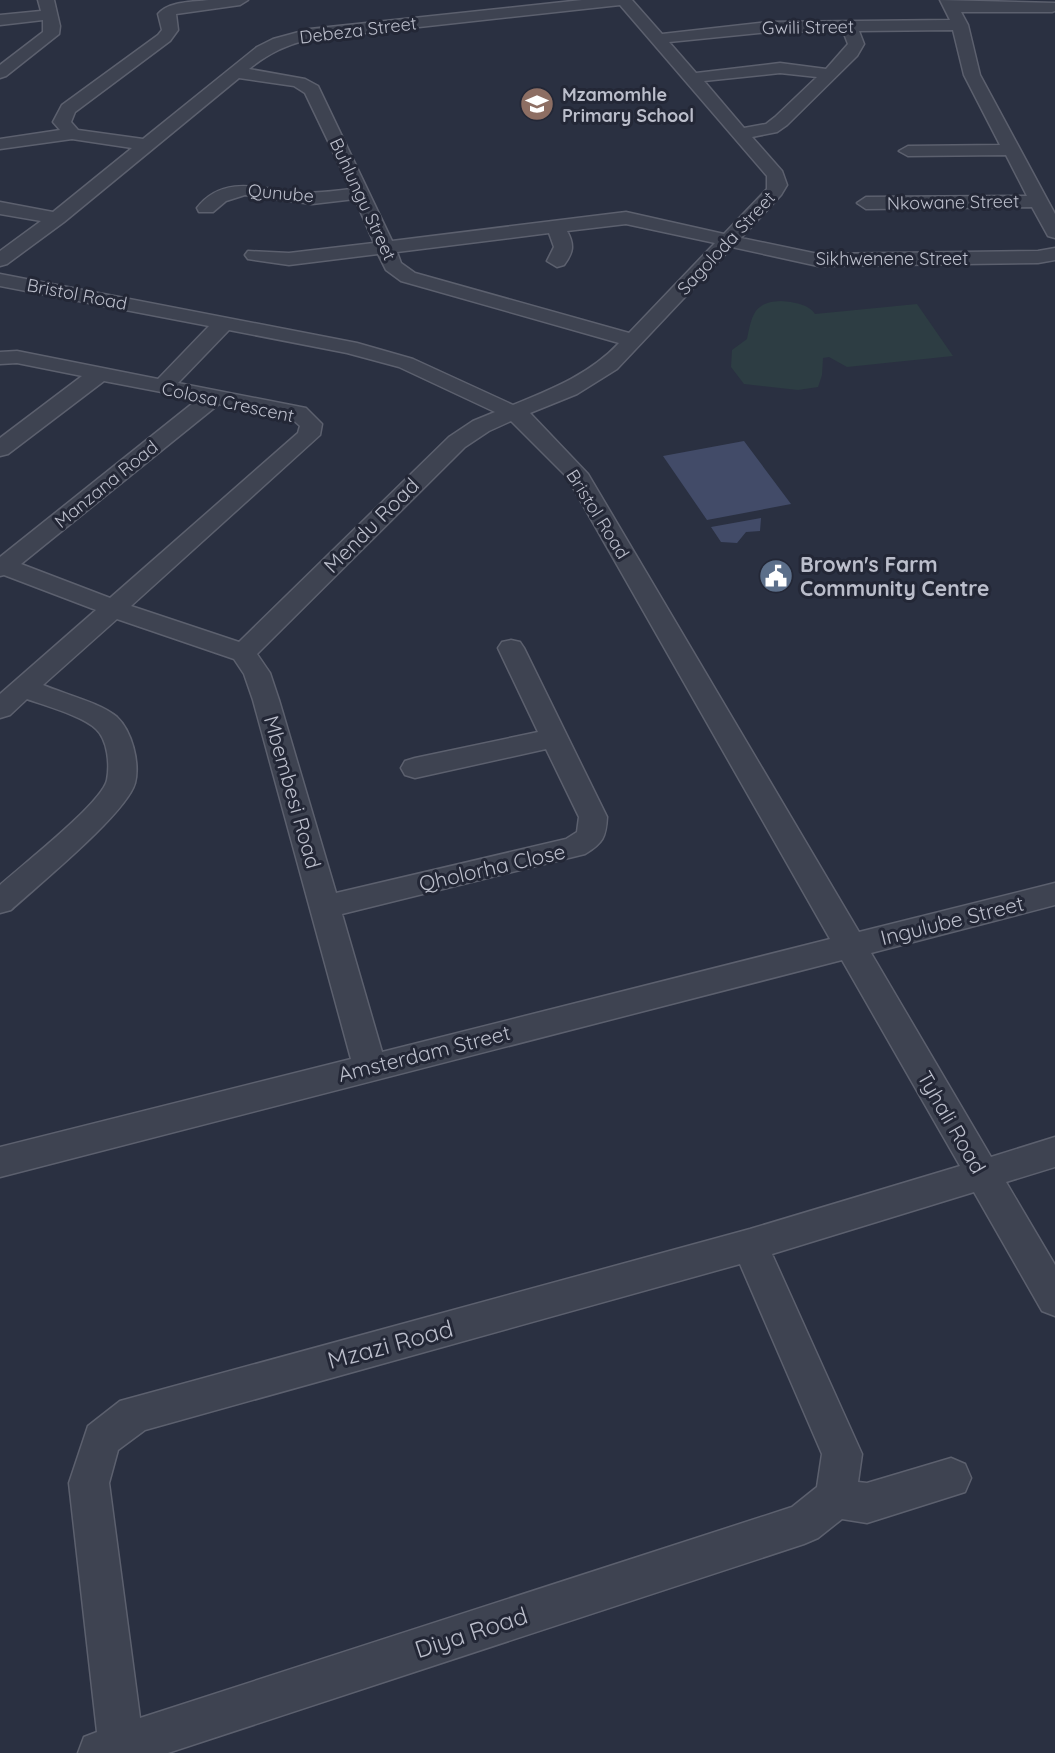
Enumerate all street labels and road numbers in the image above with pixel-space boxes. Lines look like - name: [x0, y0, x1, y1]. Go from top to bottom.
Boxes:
- street label: Debeza Street: [298, 11, 418, 49]
- street label: Gwili Street: [762, 15, 854, 39]
- street label: Buhlungu Street: [325, 134, 401, 264]
- street label: Qunube: [247, 179, 315, 207]
- street label: Sagoloda Street: [672, 186, 780, 300]
- street label: Nkowane Street: [887, 189, 1019, 215]
- street label: Sikhwenene Street: [816, 247, 968, 270]
- street label: Bristol Road: [25, 273, 129, 315]
- street label: Colosa Crescent: [160, 377, 296, 427]
- street label: Manzana Road: [50, 435, 162, 533]
- street label: Bristol Road: [561, 465, 635, 563]
- street label: Mendu Road: [318, 472, 424, 578]
- street label: Mbembesi Road: [259, 713, 327, 871]
- street label: Qholorha Close: [416, 838, 568, 896]
- street label: Ingulube Street: [878, 890, 1026, 950]
- street label: Amsterdam Street: [335, 1019, 513, 1087]
- street label: Tyhali Road: [912, 1066, 992, 1178]
- street label: Mzazi Road: [324, 1313, 456, 1375]
- street label: Diya Road: [411, 1600, 531, 1664]

